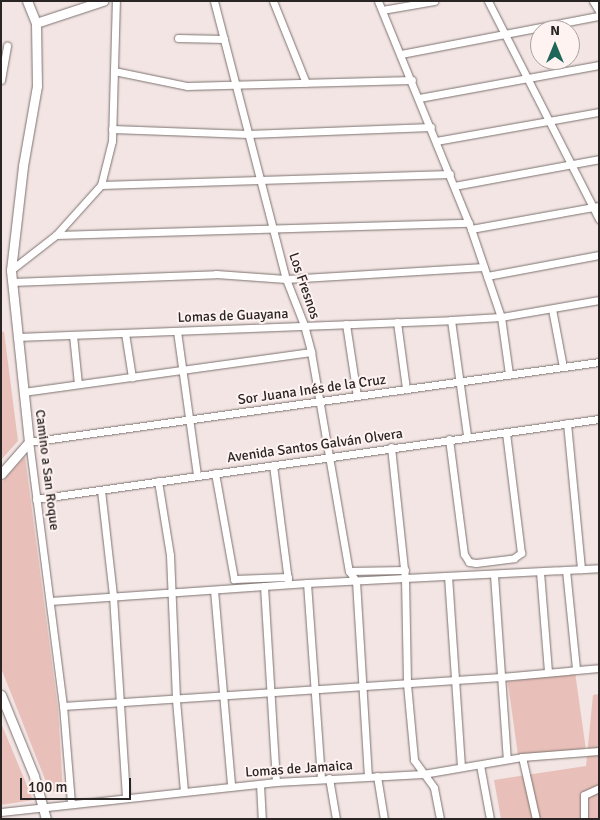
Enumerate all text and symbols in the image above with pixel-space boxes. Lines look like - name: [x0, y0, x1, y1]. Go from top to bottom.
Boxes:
- north arrow: [530, 20, 580, 70]
- text: N: [550, 22, 560, 39]
- street label: Los Fresnos: [285, 250, 323, 322]
- street label: Lomas de Guayana: [177, 306, 289, 326]
- street label: Sor Juana Inés de la Cruz: [237, 371, 387, 409]
- street label: Camino a San Roque: [31, 409, 63, 531]
- street label: Avenida Santos Galván Olvera: [226, 425, 404, 467]
- street label: Lomas de Jamaica: [245, 757, 353, 781]
- scale bar: [22, 768, 134, 800]
- text: 100 m: [28, 778, 68, 796]

